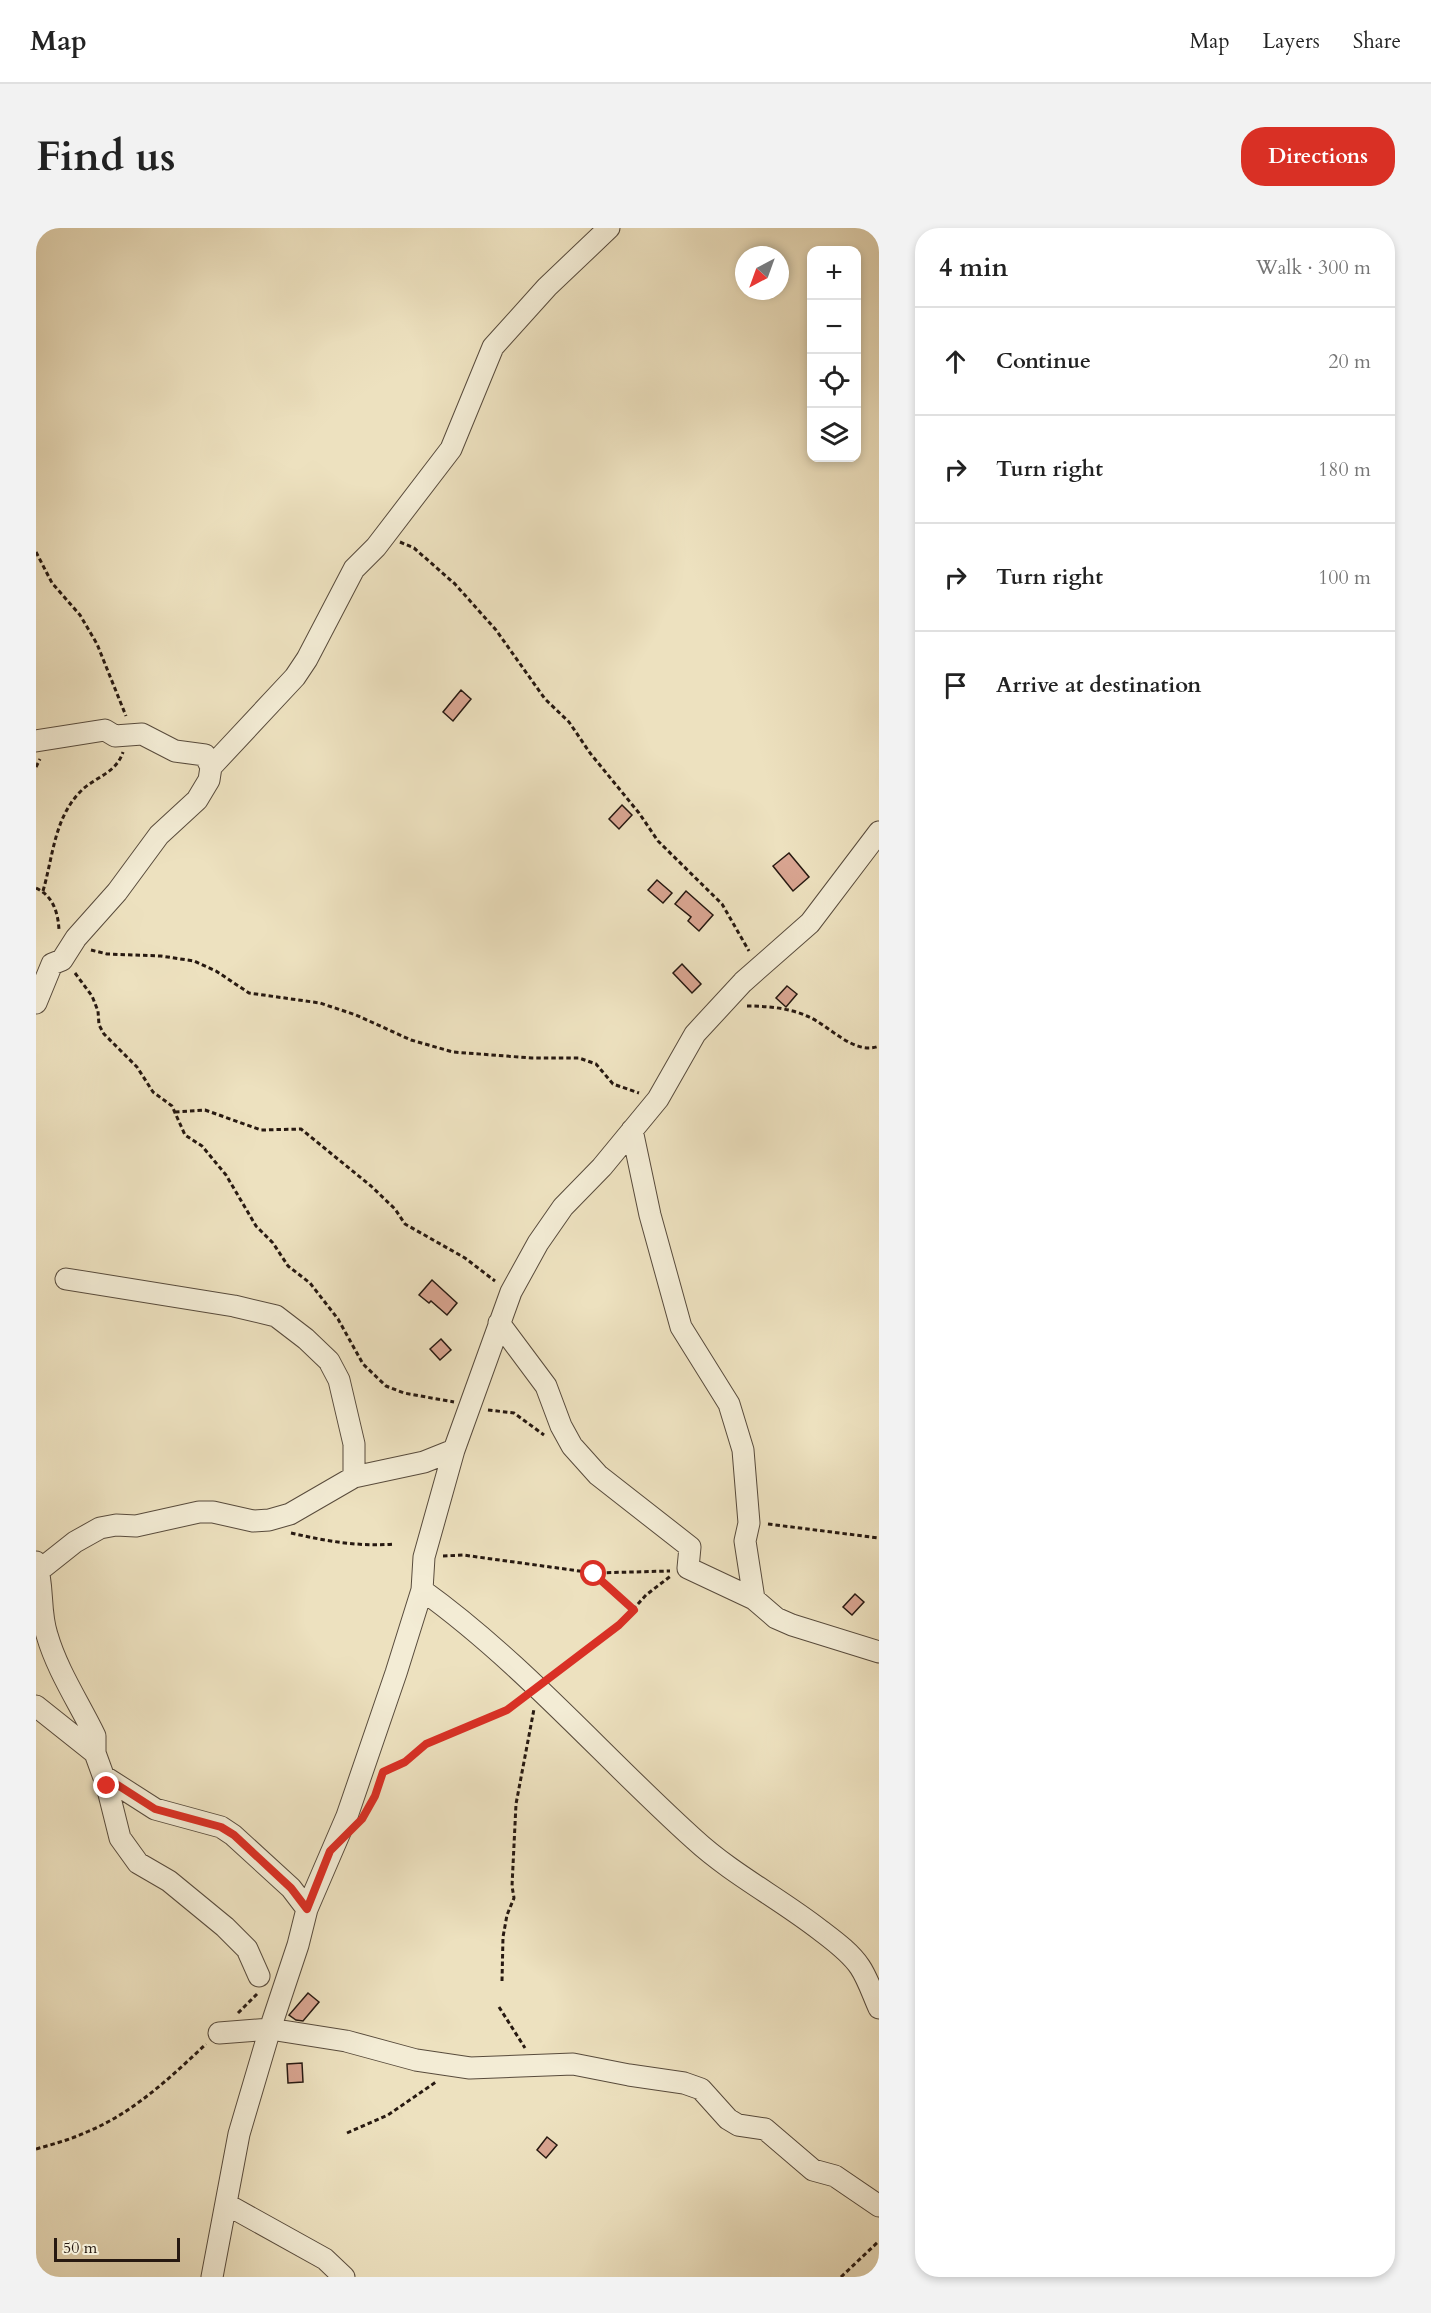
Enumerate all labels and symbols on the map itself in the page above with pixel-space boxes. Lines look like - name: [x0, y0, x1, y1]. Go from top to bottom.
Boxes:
- north arrow: [735, 246, 789, 300]
- route start: [580, 1560, 606, 1586]
- route end: [93, 1772, 119, 1798]
- scale bar: [54, 2235, 180, 2262]

